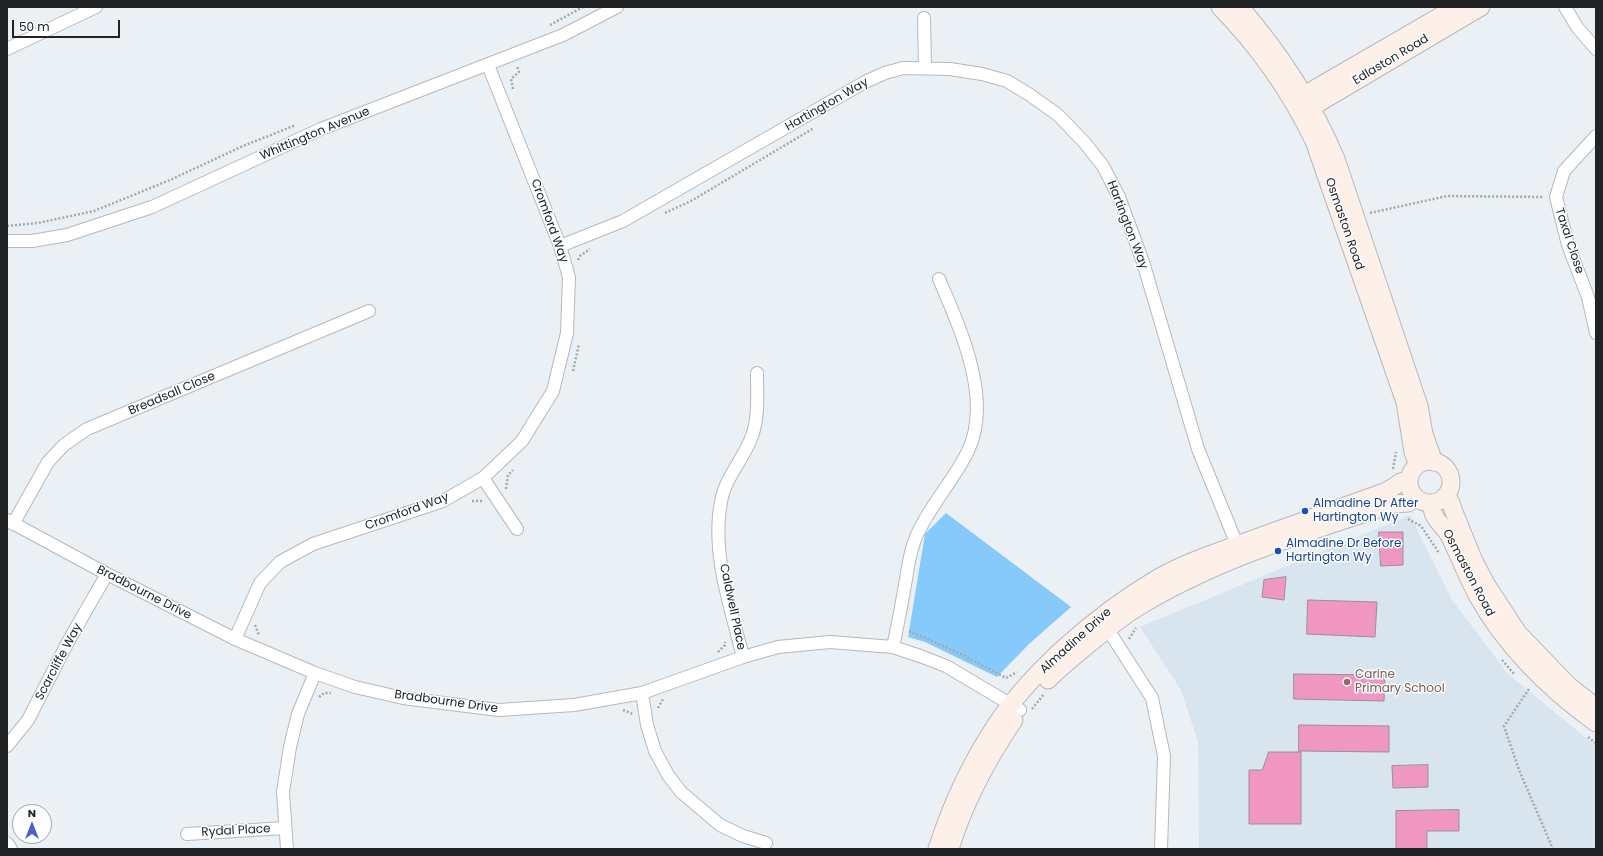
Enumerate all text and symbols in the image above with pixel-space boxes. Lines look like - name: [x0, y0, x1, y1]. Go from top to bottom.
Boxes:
- scale bar: [14, 12, 122, 38]
- text: 50 m: [19, 18, 50, 35]
- street label: Edlaston Road: [1351, 32, 1431, 88]
- street label: Hartington Way: [783, 75, 871, 135]
- street label: Whittington Avenue: [258, 104, 372, 164]
- street label: Osmaston Road: [1321, 176, 1367, 272]
- street label: Cromford Way: [527, 177, 571, 265]
- street label: Hartington Way: [1104, 179, 1150, 271]
- street label: Taxal Close: [1552, 206, 1586, 276]
- street label: Breadsall Close: [127, 369, 217, 419]
- street label: Cromford Way: [363, 490, 451, 534]
- place label: Almadine Dr After Hartington Wy: [1313, 497, 1418, 525]
- marker: Almadine Dr After Hartington Wy: [1300, 506, 1310, 516]
- street label: Osmaston Road: [1439, 527, 1497, 619]
- place label: Almadine Dr Before Hartington Wy: [1286, 537, 1401, 565]
- marker: Almadine Dr Before Hartington Wy: [1273, 546, 1283, 556]
- street label: Bradbourne Drive: [94, 563, 194, 623]
- street label: Caldwell Place: [716, 563, 748, 651]
- street label: Almadine Drive: [1037, 605, 1115, 677]
- street label: Scarcliffe Way: [33, 621, 85, 703]
- place label: Carine Primary School: [1355, 668, 1445, 696]
- marker: Carine Primary School: [1342, 677, 1352, 687]
- street label: Bradbourne Drive: [393, 688, 499, 716]
- north arrow: [12, 804, 52, 844]
- text: N: [28, 805, 36, 821]
- street label: Rydal Place: [201, 822, 271, 840]

